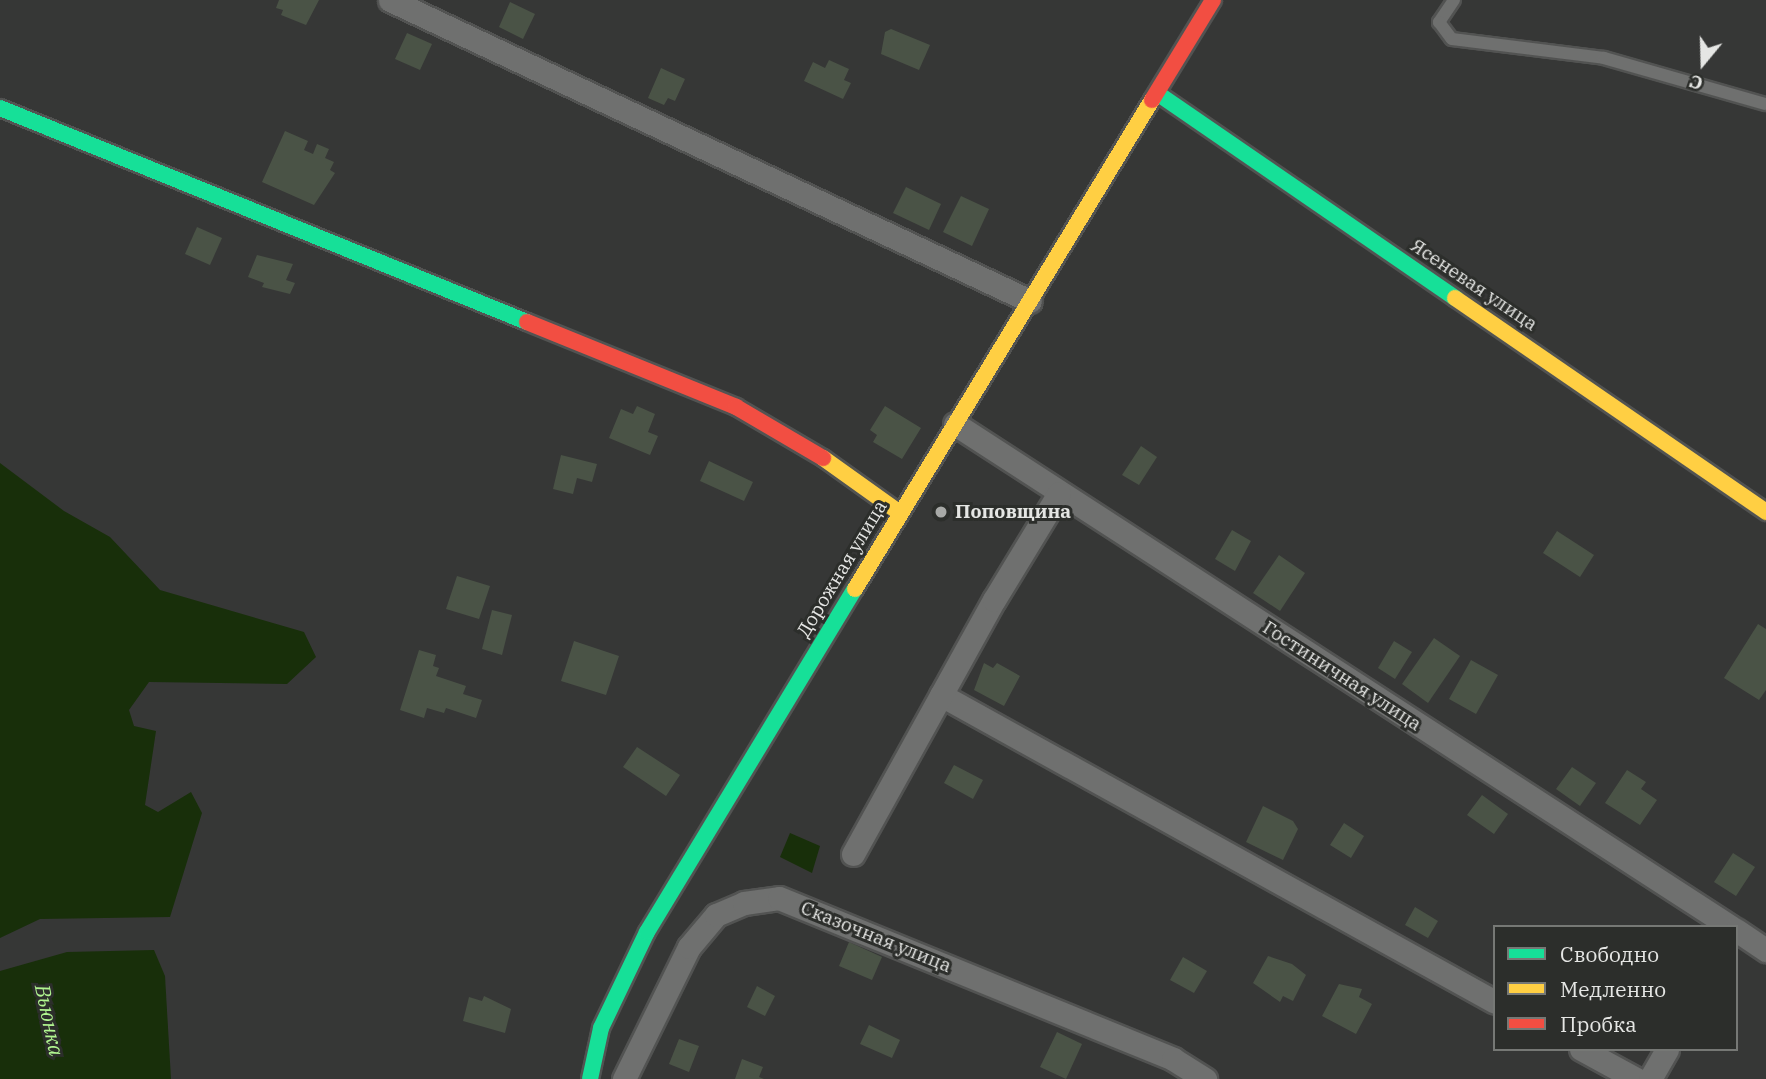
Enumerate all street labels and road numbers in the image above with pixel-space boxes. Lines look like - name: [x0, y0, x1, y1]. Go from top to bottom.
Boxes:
- street label: Ясеневая улица: [1406, 234, 1542, 336]
- street label: Дорожная улица: [792, 496, 892, 642]
- street label: Гостиничная улица: [1258, 616, 1426, 736]
- street label: Сказочная улица: [797, 896, 955, 978]

